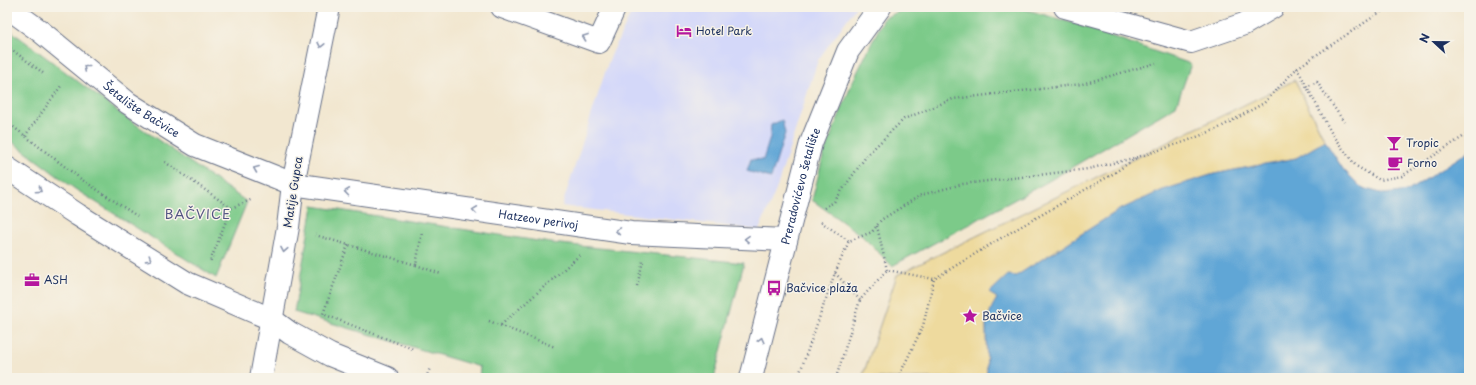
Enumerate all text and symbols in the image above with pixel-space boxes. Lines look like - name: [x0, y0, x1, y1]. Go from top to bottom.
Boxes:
- hotel icon: Hotel Park: [675, 22, 693, 40]
- place label: Hotel Park: [696, 22, 752, 39]
- north arrow: [1414, 22, 1454, 62]
- text: N: [1415, 31, 1434, 45]
- one-way arrow: [582, 33, 589, 42]
- one-way arrow: [318, 42, 326, 48]
- one-way arrow: [83, 66, 90, 73]
- street label: Šetalište Bačvice: [99, 77, 183, 141]
- street label: Preradovićevo šetalište: [776, 125, 824, 246]
- bar icon: Tropic: [1385, 134, 1403, 152]
- place label: Tropic: [1406, 134, 1439, 151]
- cafe icon: Forno: [1386, 154, 1404, 172]
- place label: Forno: [1407, 154, 1437, 171]
- street label: Matije Gupca: [278, 155, 307, 229]
- one-way arrow: [253, 166, 260, 174]
- one-way arrow: [35, 185, 42, 192]
- one-way arrow: [343, 188, 350, 197]
- district label: BAČVICE: [165, 204, 231, 223]
- street label: Hatzeov perivoj: [497, 205, 580, 233]
- one-way arrow: [472, 206, 478, 215]
- one-way arrow: [615, 227, 621, 236]
- one-way arrow: [744, 234, 750, 243]
- one-way arrow: [280, 247, 288, 253]
- one-way arrow: [145, 255, 152, 262]
- office icon: ASH: [23, 271, 41, 289]
- place label: ASH: [44, 271, 68, 288]
- bus stop icon: Bačvice plaža: [765, 279, 783, 297]
- place label: Bačvice plaža: [786, 279, 858, 296]
- place icon: Bačvice: [961, 307, 979, 325]
- place label: Bačvice: [982, 307, 1022, 324]
- one-way arrow: [756, 337, 764, 343]

